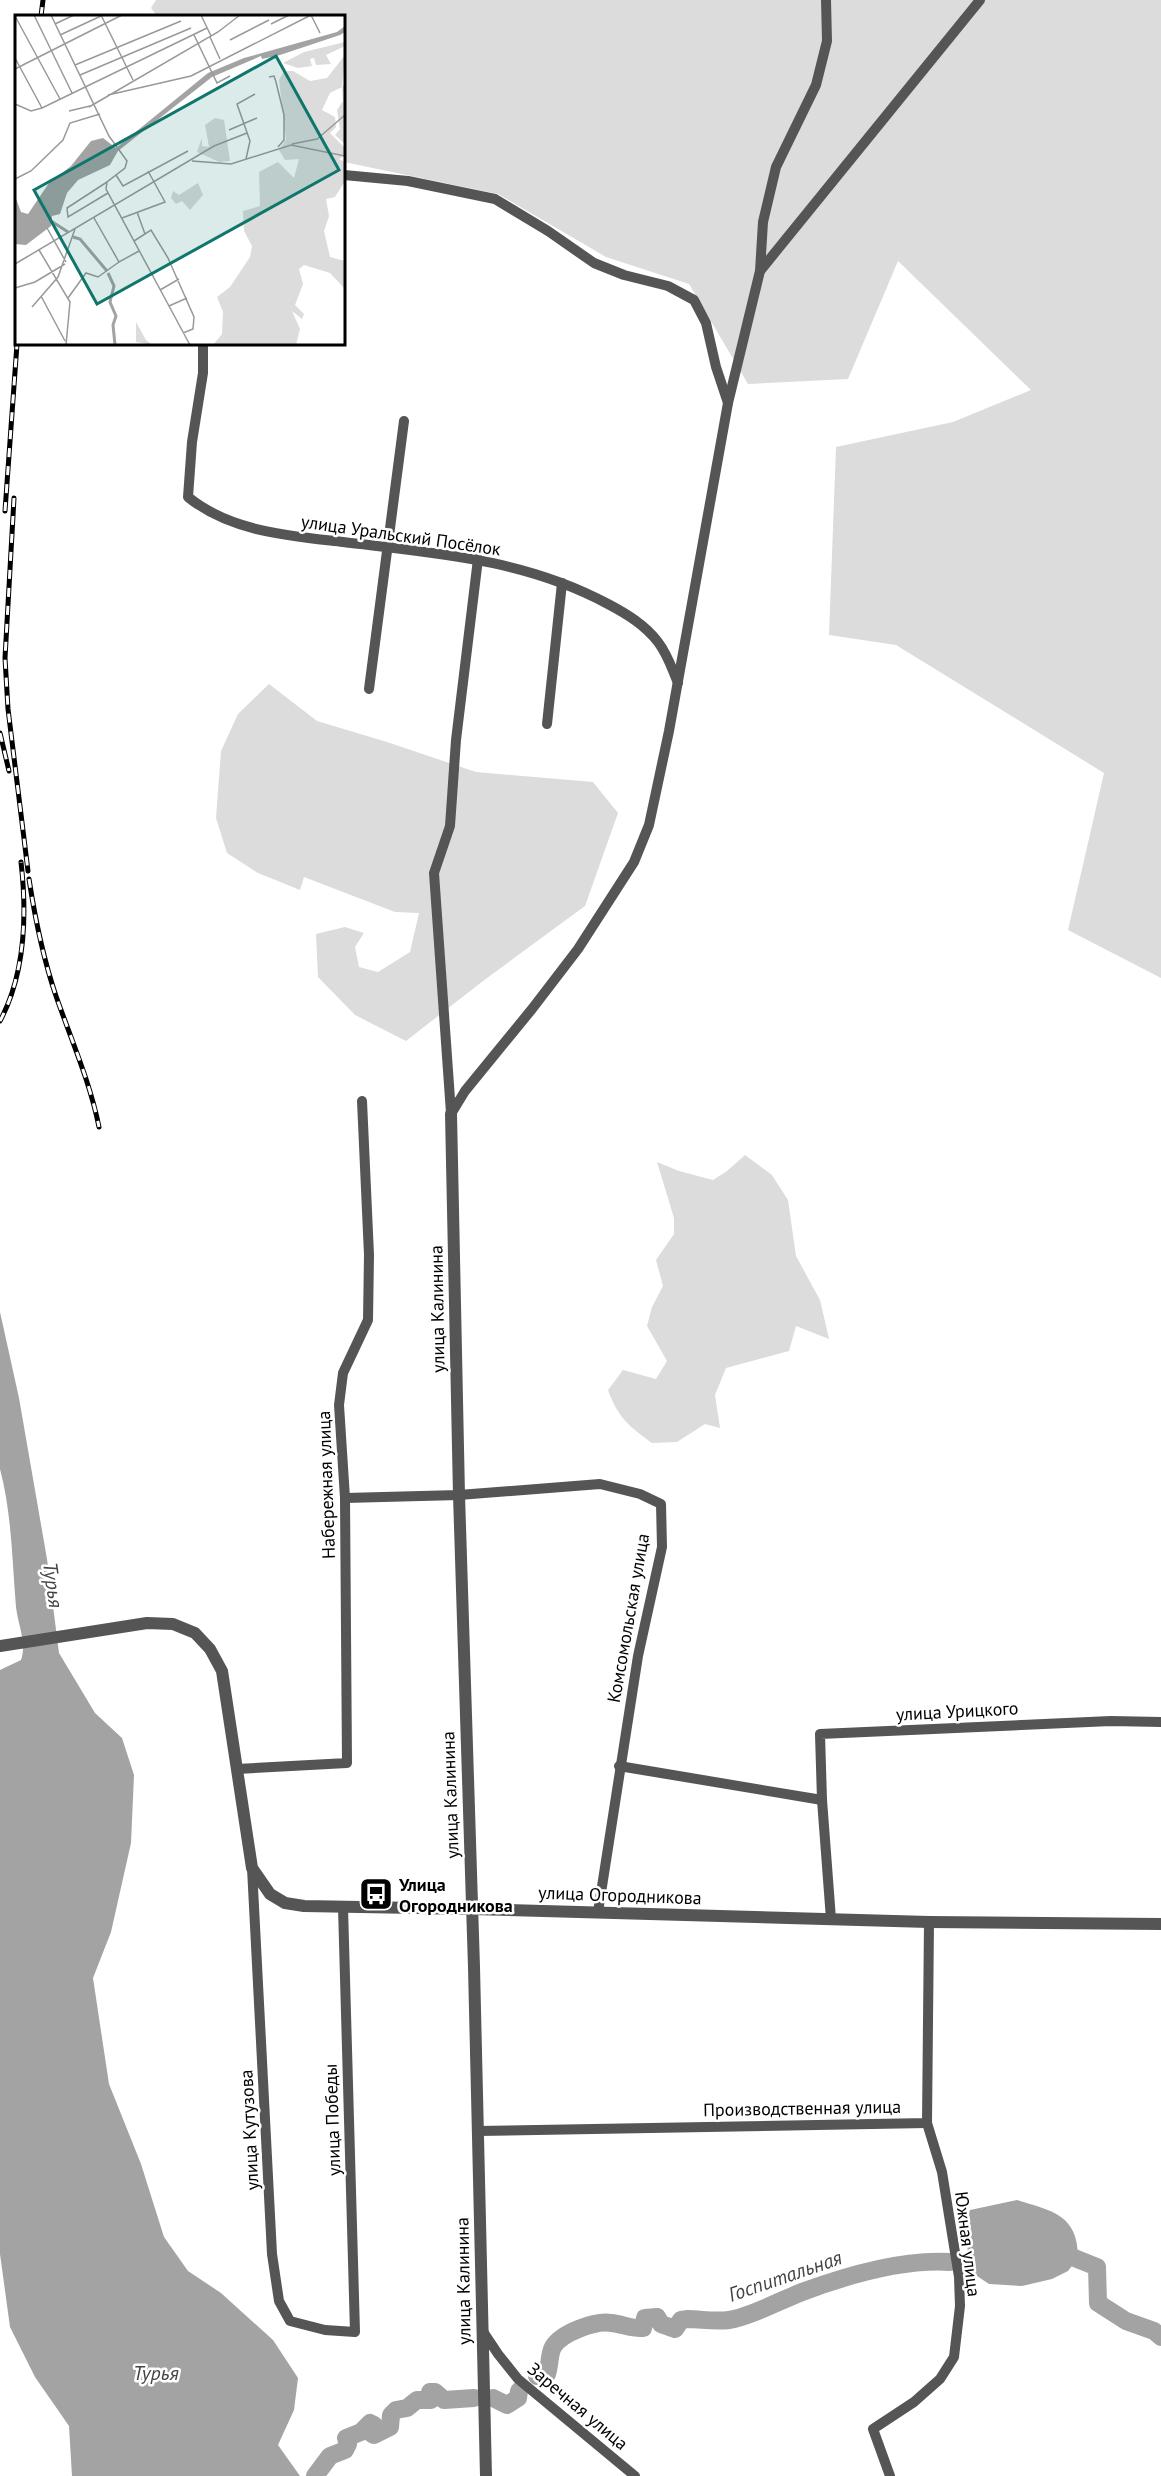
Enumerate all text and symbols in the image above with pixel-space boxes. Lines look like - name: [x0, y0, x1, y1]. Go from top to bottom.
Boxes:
- inset map: [15, 15, 345, 345]
- street label: улица Уральский Посёлок: [300, 510, 503, 560]
- street label: улица Калинина: [424, 1245, 450, 1373]
- street label: Набережная улица: [312, 1411, 340, 1559]
- street label: Комсомольская улица: [602, 1532, 654, 1704]
- water label: Турья: [37, 1561, 69, 1610]
- street label: улица Урицкого: [895, 1696, 1019, 1726]
- street label: улица Калинина: [436, 1731, 464, 1859]
- place label: Улица Огородникова: [398, 1873, 513, 1917]
- bus stop icon: Улица Огородникова: [358, 1876, 394, 1912]
- street label: улица Огородникова: [538, 1881, 702, 1909]
- street label: улица Победы: [319, 2064, 345, 2176]
- street label: улица Кутузова: [234, 2069, 264, 2191]
- street label: Производственная улица: [703, 2095, 901, 2121]
- street label: Южная улица: [950, 2190, 986, 2298]
- street label: улица Калинина: [450, 2217, 476, 2345]
- water label: Госпитальная: [725, 2244, 846, 2308]
- street label: Заречная улица: [523, 2357, 633, 2455]
- water label: Турья: [133, 2360, 180, 2386]

